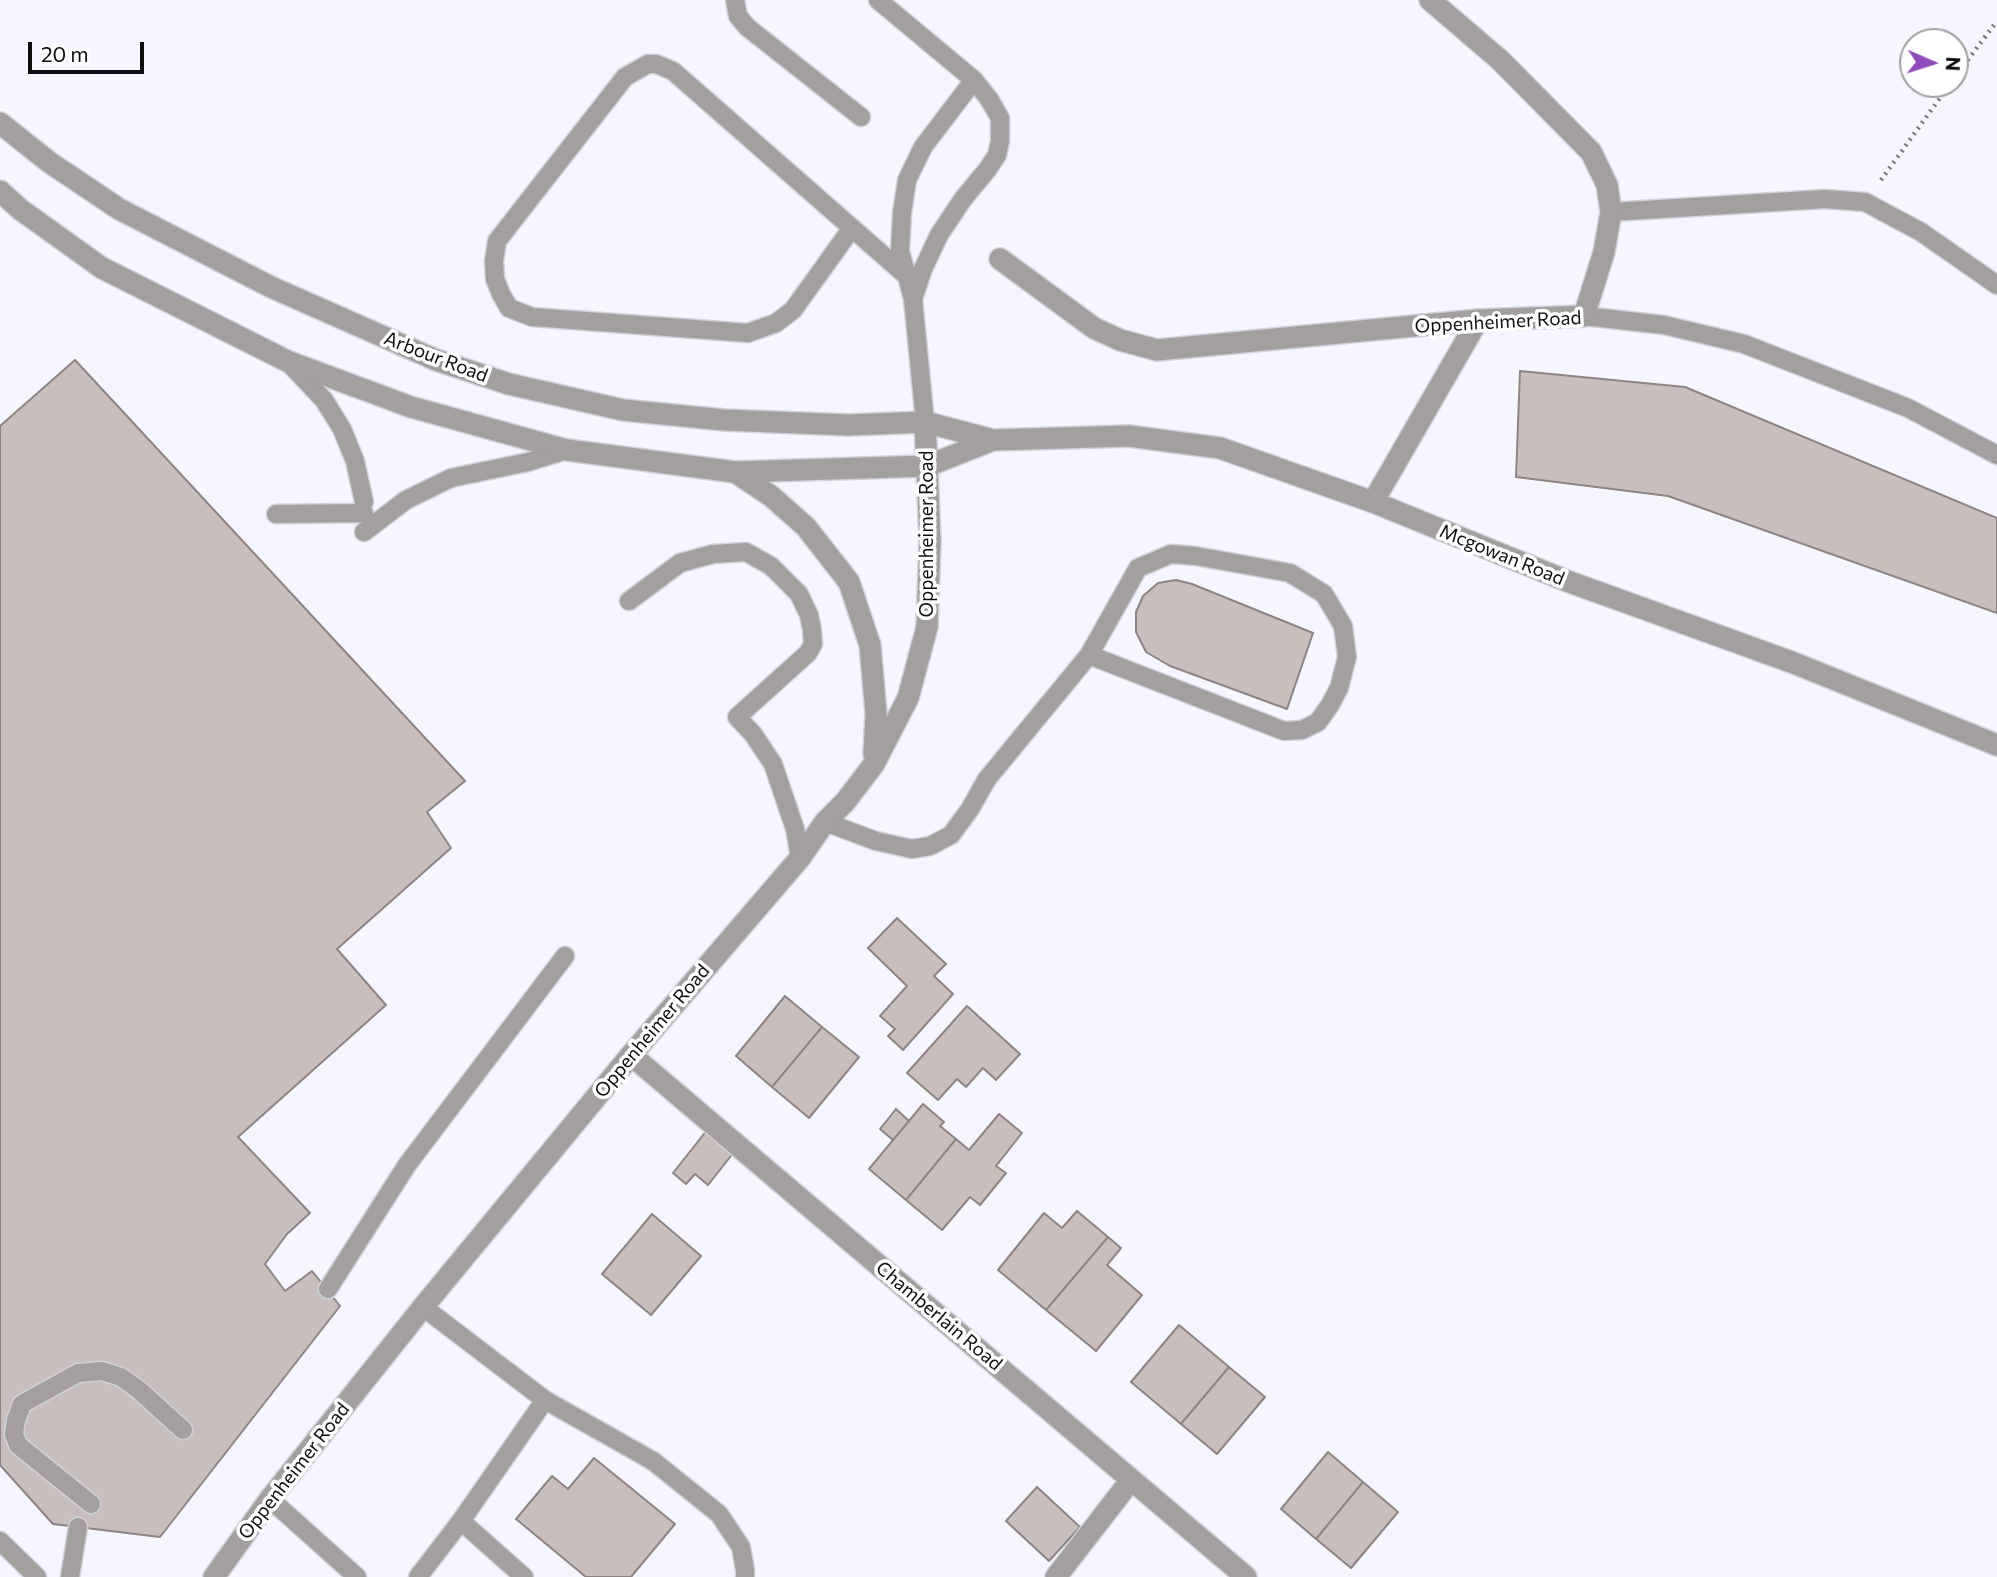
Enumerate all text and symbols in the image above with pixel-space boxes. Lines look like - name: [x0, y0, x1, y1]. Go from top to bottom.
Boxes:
- scale bar: [32, 28, 147, 72]
- north arrow: [1899, 28, 1969, 98]
- text: 20 m: [41, 41, 89, 66]
- text: N: [1942, 56, 1965, 72]
- street label: Oppenheimer Road: [1414, 306, 1582, 338]
- street label: Arbour Road: [381, 327, 491, 387]
- street label: Oppenheimer Road: [916, 451, 938, 617]
- street label: Mcgowan Road: [1436, 520, 1568, 590]
- street label: Oppenheimer Road: [590, 960, 714, 1102]
- street label: Chamberlain Road: [871, 1257, 1007, 1375]
- street label: Oppenheimer Road: [234, 1398, 354, 1544]

